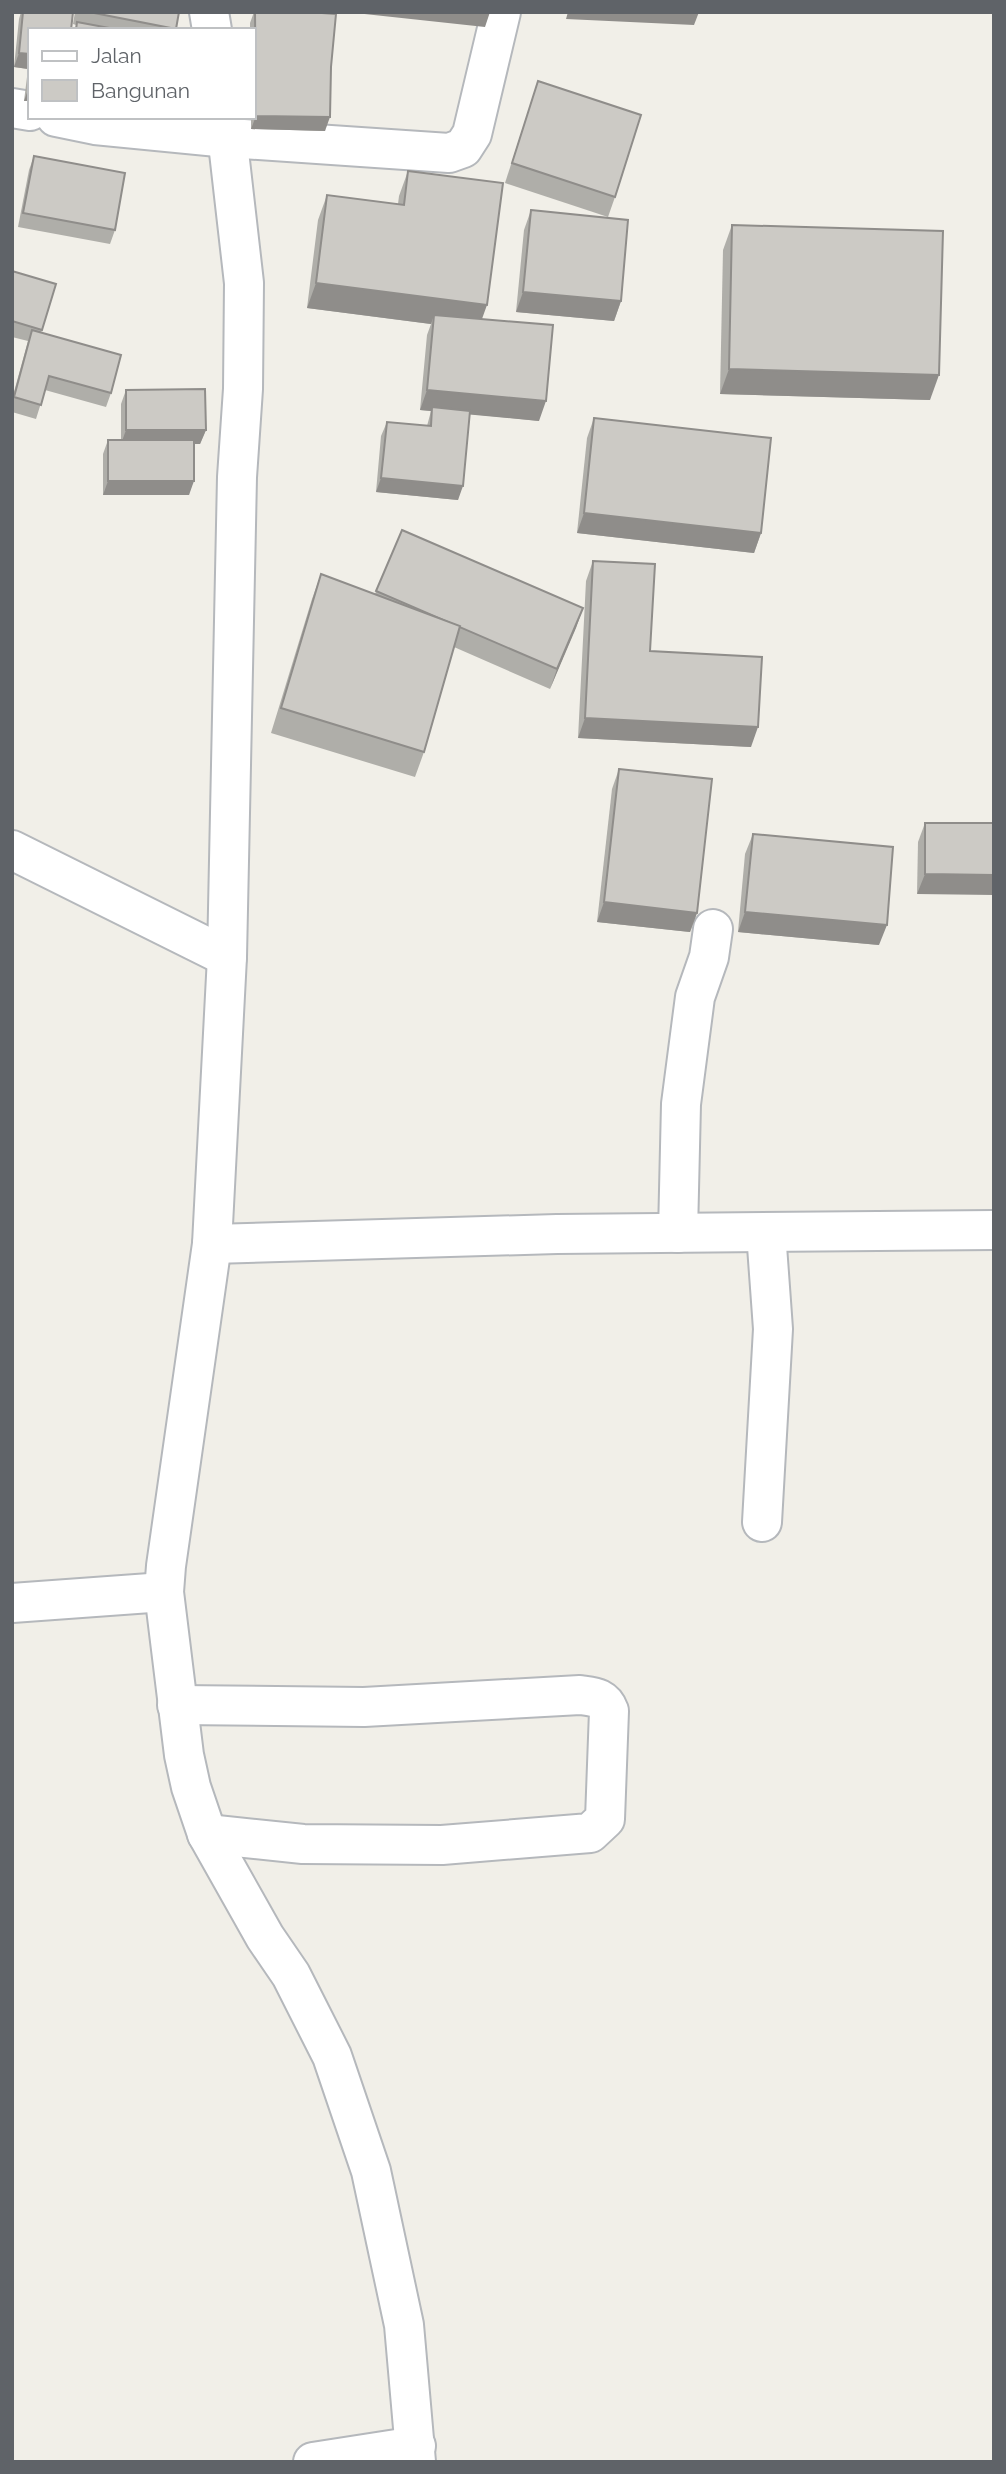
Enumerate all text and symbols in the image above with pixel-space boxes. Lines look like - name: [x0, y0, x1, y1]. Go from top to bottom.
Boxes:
- legend: [28, 28, 256, 119]
- text: Jalan: [91, 43, 142, 68]
- text: Bangunan: [91, 78, 190, 103]

